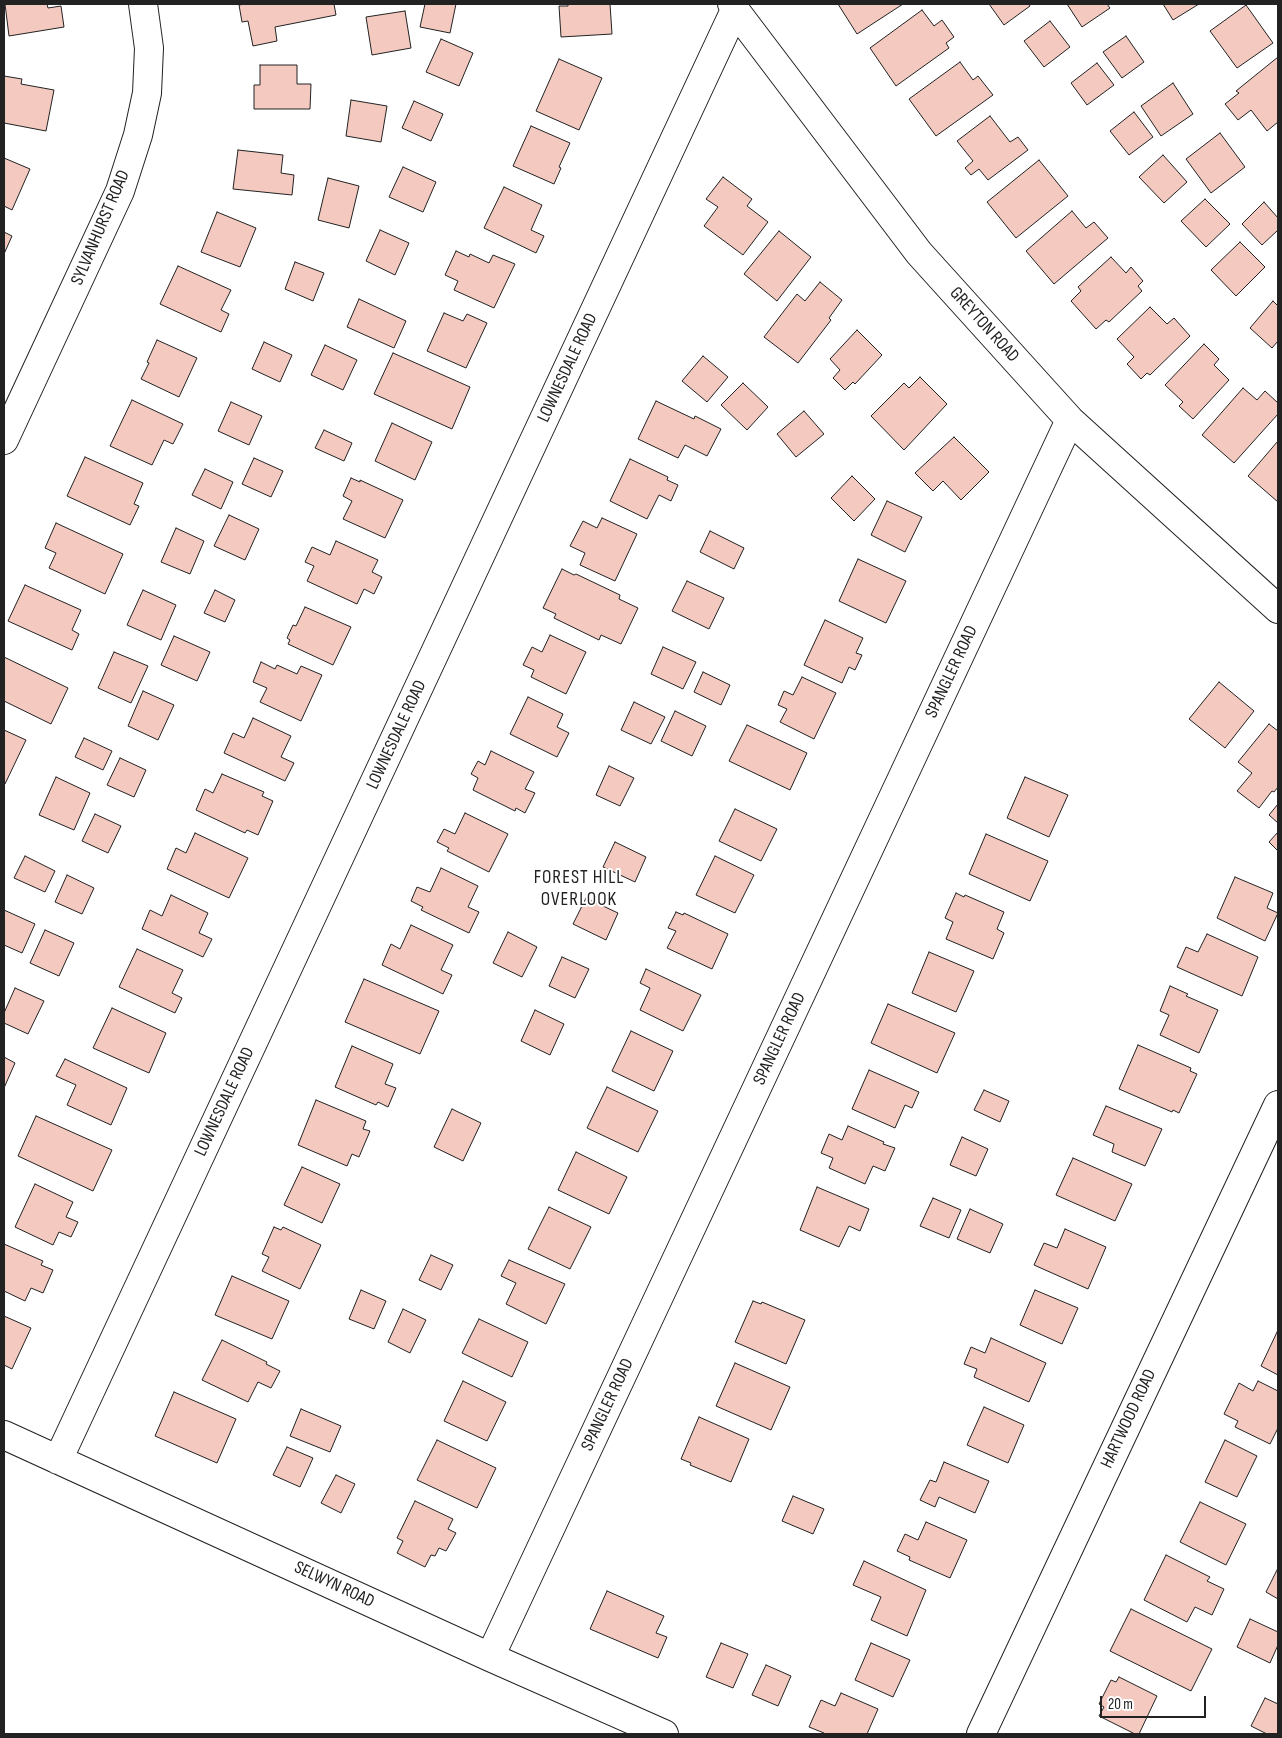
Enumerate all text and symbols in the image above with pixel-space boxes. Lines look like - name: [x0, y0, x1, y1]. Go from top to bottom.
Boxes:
- street label: SYLVANHURST ROAD: [67, 167, 135, 289]
- street label: GREYTON ROAD: [945, 283, 1023, 367]
- street label: LOWNESDALE ROAD: [533, 310, 603, 426]
- street label: SPANGLER ROAD: [921, 622, 983, 722]
- street label: LOWNESDALE ROAD: [362, 677, 432, 793]
- district label: FOREST HILL OVERLOOK: [532, 867, 626, 911]
- street label: SPANGLER ROAD: [749, 989, 811, 1089]
- street label: LOWNESDALE ROAD: [190, 1044, 260, 1160]
- street label: SPANGLER ROAD: [577, 1355, 639, 1455]
- street label: HARTWOOD ROAD: [1097, 1366, 1161, 1472]
- street label: SELWYN ROAD: [290, 1557, 378, 1613]
- scale bar: [1102, 1686, 1208, 1718]
- text: 20 m: [1108, 1695, 1133, 1714]

